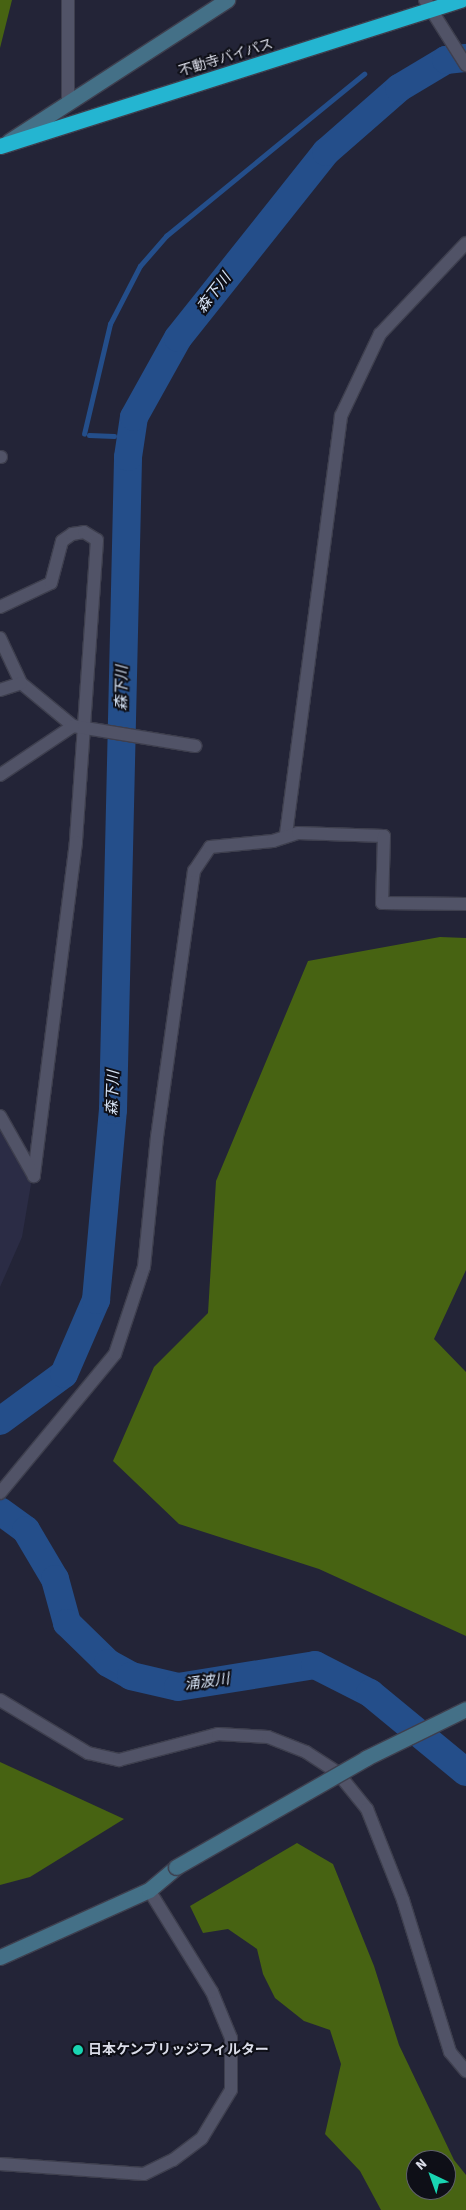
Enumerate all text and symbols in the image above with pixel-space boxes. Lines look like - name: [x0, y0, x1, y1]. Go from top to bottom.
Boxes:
- street label: 不動寺バイパス: [177, 36, 275, 80]
- water label: 森下川: [193, 270, 235, 316]
- water label: 森下川: [113, 665, 131, 711]
- water label: 森下川: [103, 1070, 123, 1116]
- water label: 涌波川: [183, 1670, 231, 1694]
- place label: 日本ケンブリッジフィルター: [88, 2042, 270, 2058]
- marker: 日本ケンブリッジフィルター: [72, 2044, 84, 2056]
- north arrow: [406, 2150, 456, 2200]
- text: N: [411, 2154, 432, 2175]

